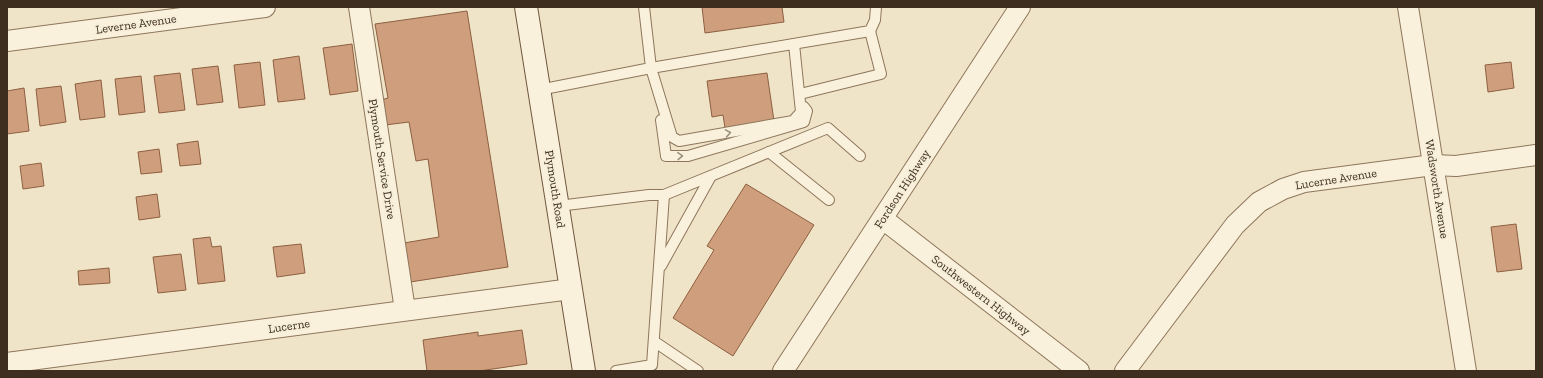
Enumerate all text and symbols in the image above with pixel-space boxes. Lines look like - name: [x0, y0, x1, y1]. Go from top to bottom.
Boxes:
- street label: Leverne Avenue: [95, 11, 178, 37]
- street label: Plymouth Service Drive: [366, 98, 398, 221]
- one-way arrow: [724, 129, 731, 137]
- street label: Wadsworth Avenue: [1422, 139, 1452, 240]
- street label: Fordson Highway: [871, 146, 933, 231]
- street label: Plymouth Road: [542, 149, 568, 229]
- one-way arrow: [677, 152, 683, 160]
- street label: Lucerne Avenue: [1294, 166, 1378, 192]
- street label: Southwestern Highway: [929, 252, 1034, 338]
- street label: Lucerne: [267, 316, 311, 336]

